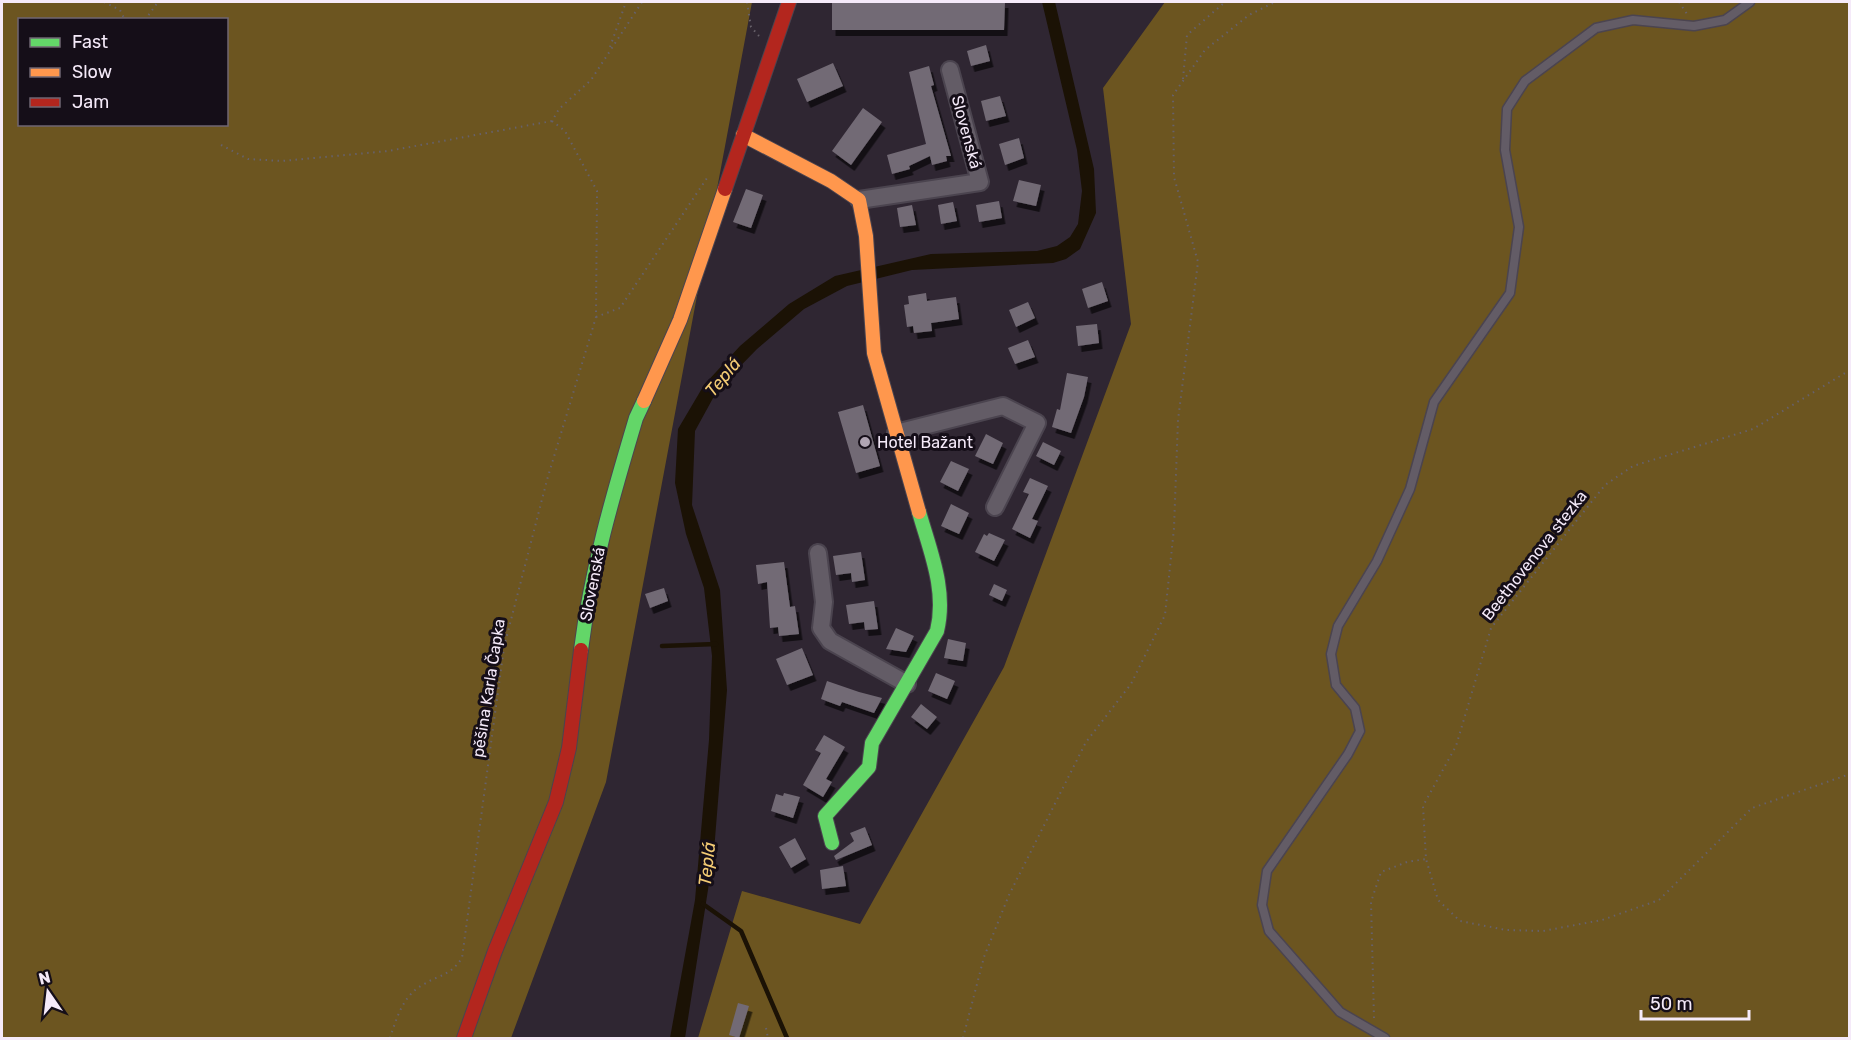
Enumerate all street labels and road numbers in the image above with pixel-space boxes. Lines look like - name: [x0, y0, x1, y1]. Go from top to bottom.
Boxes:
- street label: Slovenská: [948, 93, 985, 171]
- street label: Beethovenova stezka: [1478, 487, 1591, 624]
- street label: Slovenská: [576, 545, 609, 623]
- street label: pěšina Karla Čapka: [467, 617, 509, 759]

